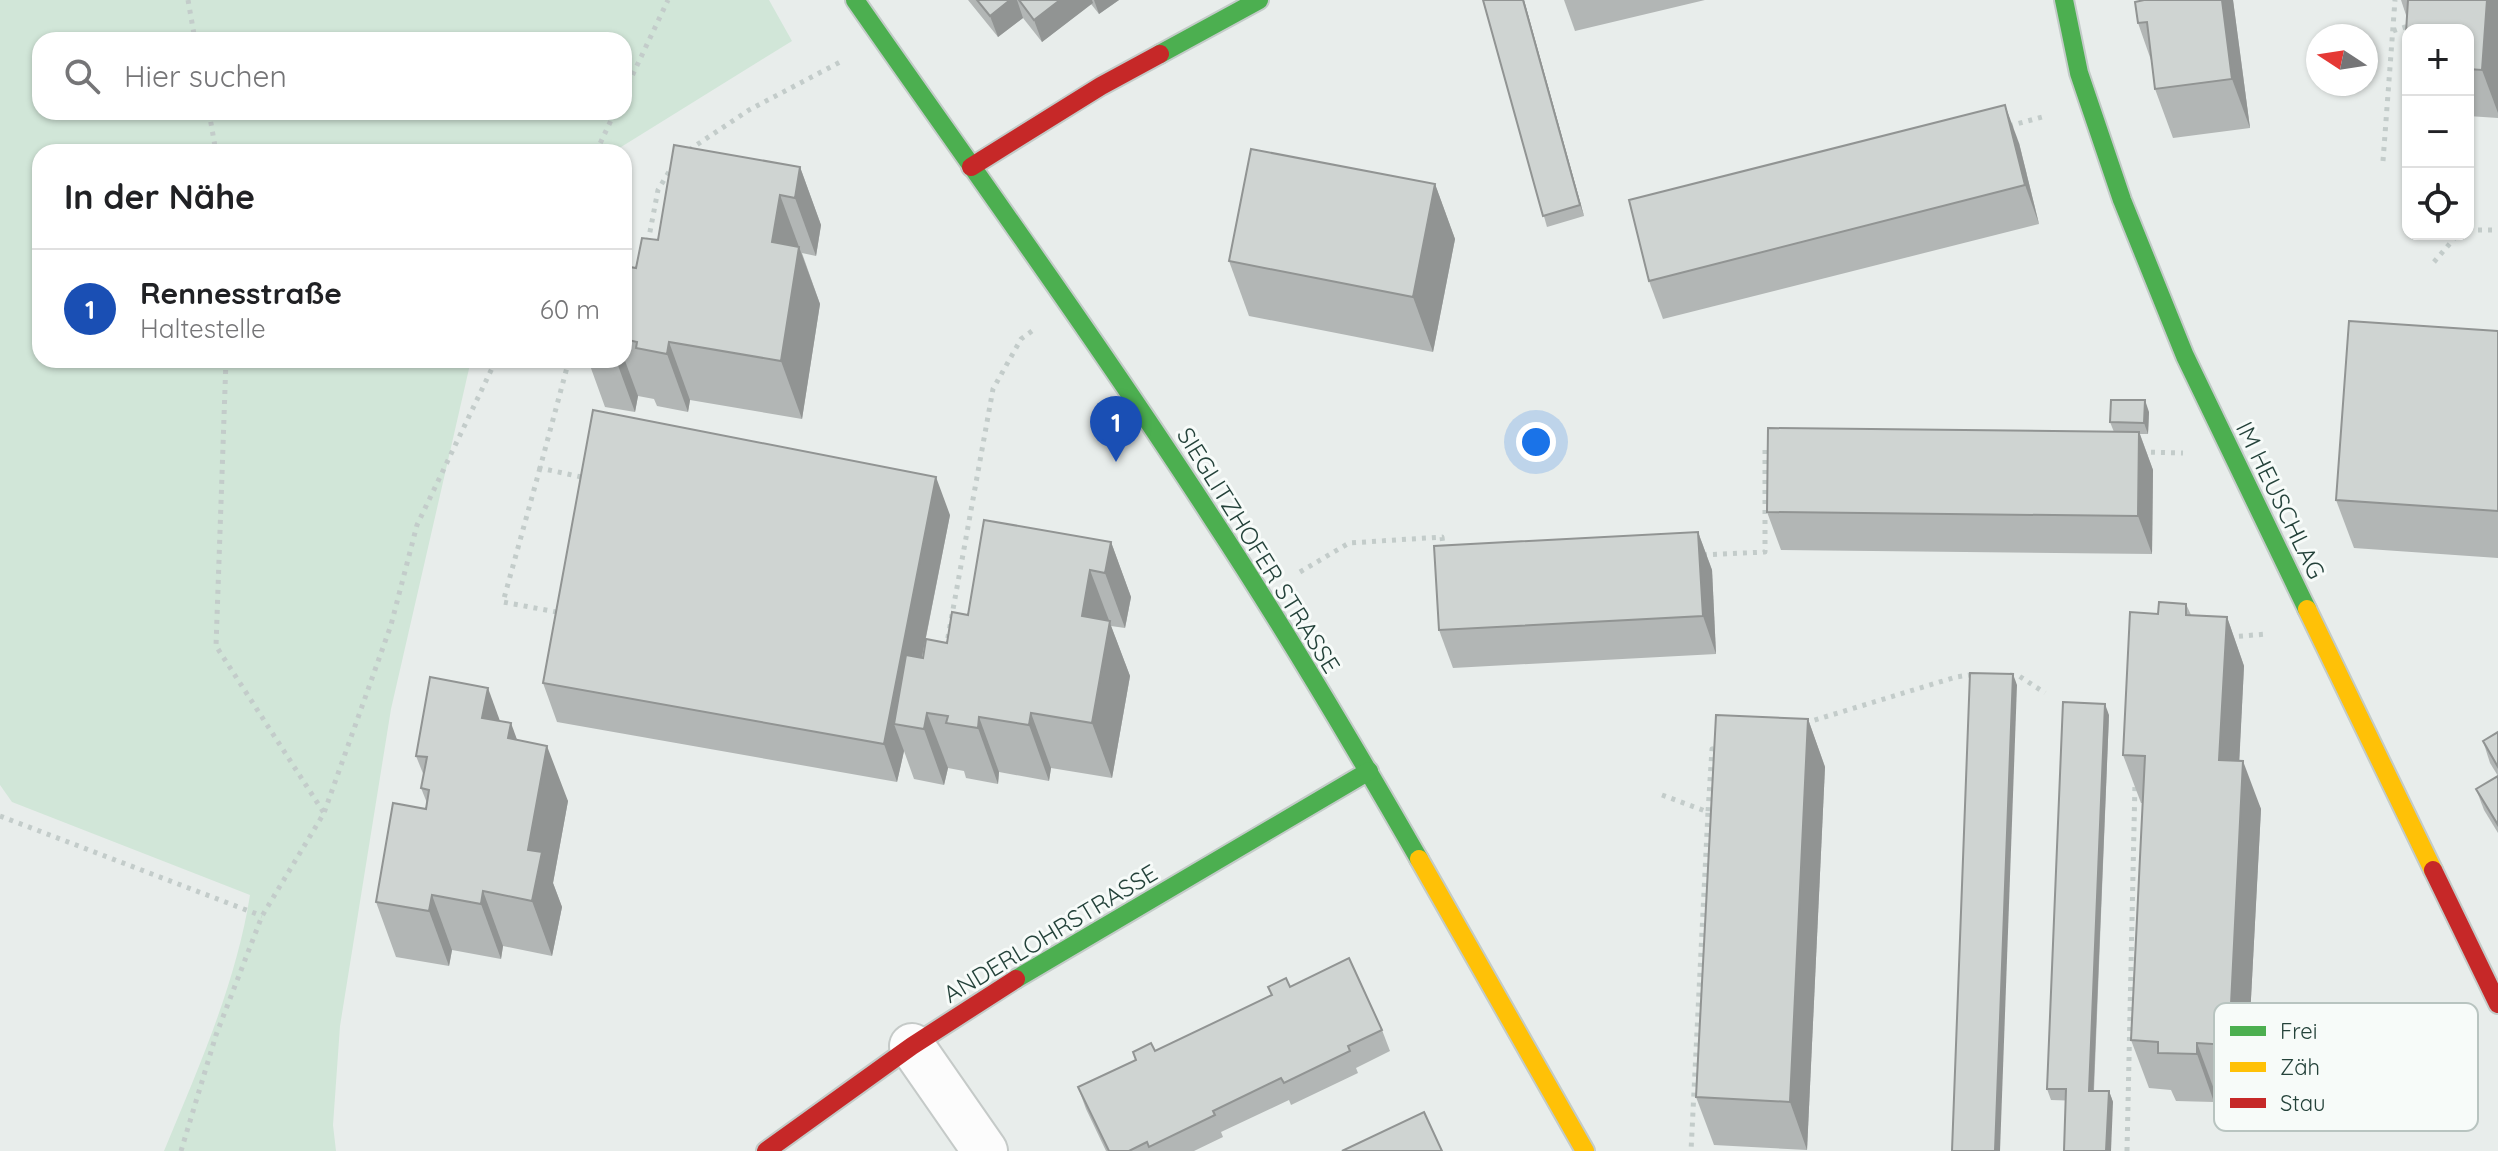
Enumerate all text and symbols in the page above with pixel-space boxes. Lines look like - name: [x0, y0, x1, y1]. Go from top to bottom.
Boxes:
- north arrow: [2306, 24, 2378, 96]
- map controls: [2402, 24, 2474, 240]
- button: +: [2402, 24, 2474, 96]
- search box: [32, 32, 632, 120]
- icon: search: [60, 54, 104, 98]
- text: Hier suchen: [124, 57, 287, 95]
- button: −: [2402, 96, 2474, 168]
- button: locate: [2402, 168, 2474, 240]
- text: In der Nähe: [64, 175, 255, 218]
- text: Rennesstraße: [140, 274, 342, 312]
- text: 1: [85, 293, 95, 326]
- text: 60 m: [540, 293, 600, 326]
- text: Haltestelle: [140, 312, 266, 345]
- pin: 1: [1090, 396, 1142, 462]
- street label: IM HEUSCHLAG: [2230, 416, 2332, 584]
- street label: SIEGLITZHOFER STRASSE: [1171, 422, 1347, 678]
- your location: [1516, 422, 1556, 462]
- street label: ANDERLOHRSTRASSE: [938, 857, 1162, 1009]
- legend: [2214, 1003, 2478, 1131]
- text: Frei: [2280, 1017, 2317, 1045]
- text: Zäh: [2280, 1053, 2320, 1081]
- text: Stau: [2280, 1089, 2325, 1117]

